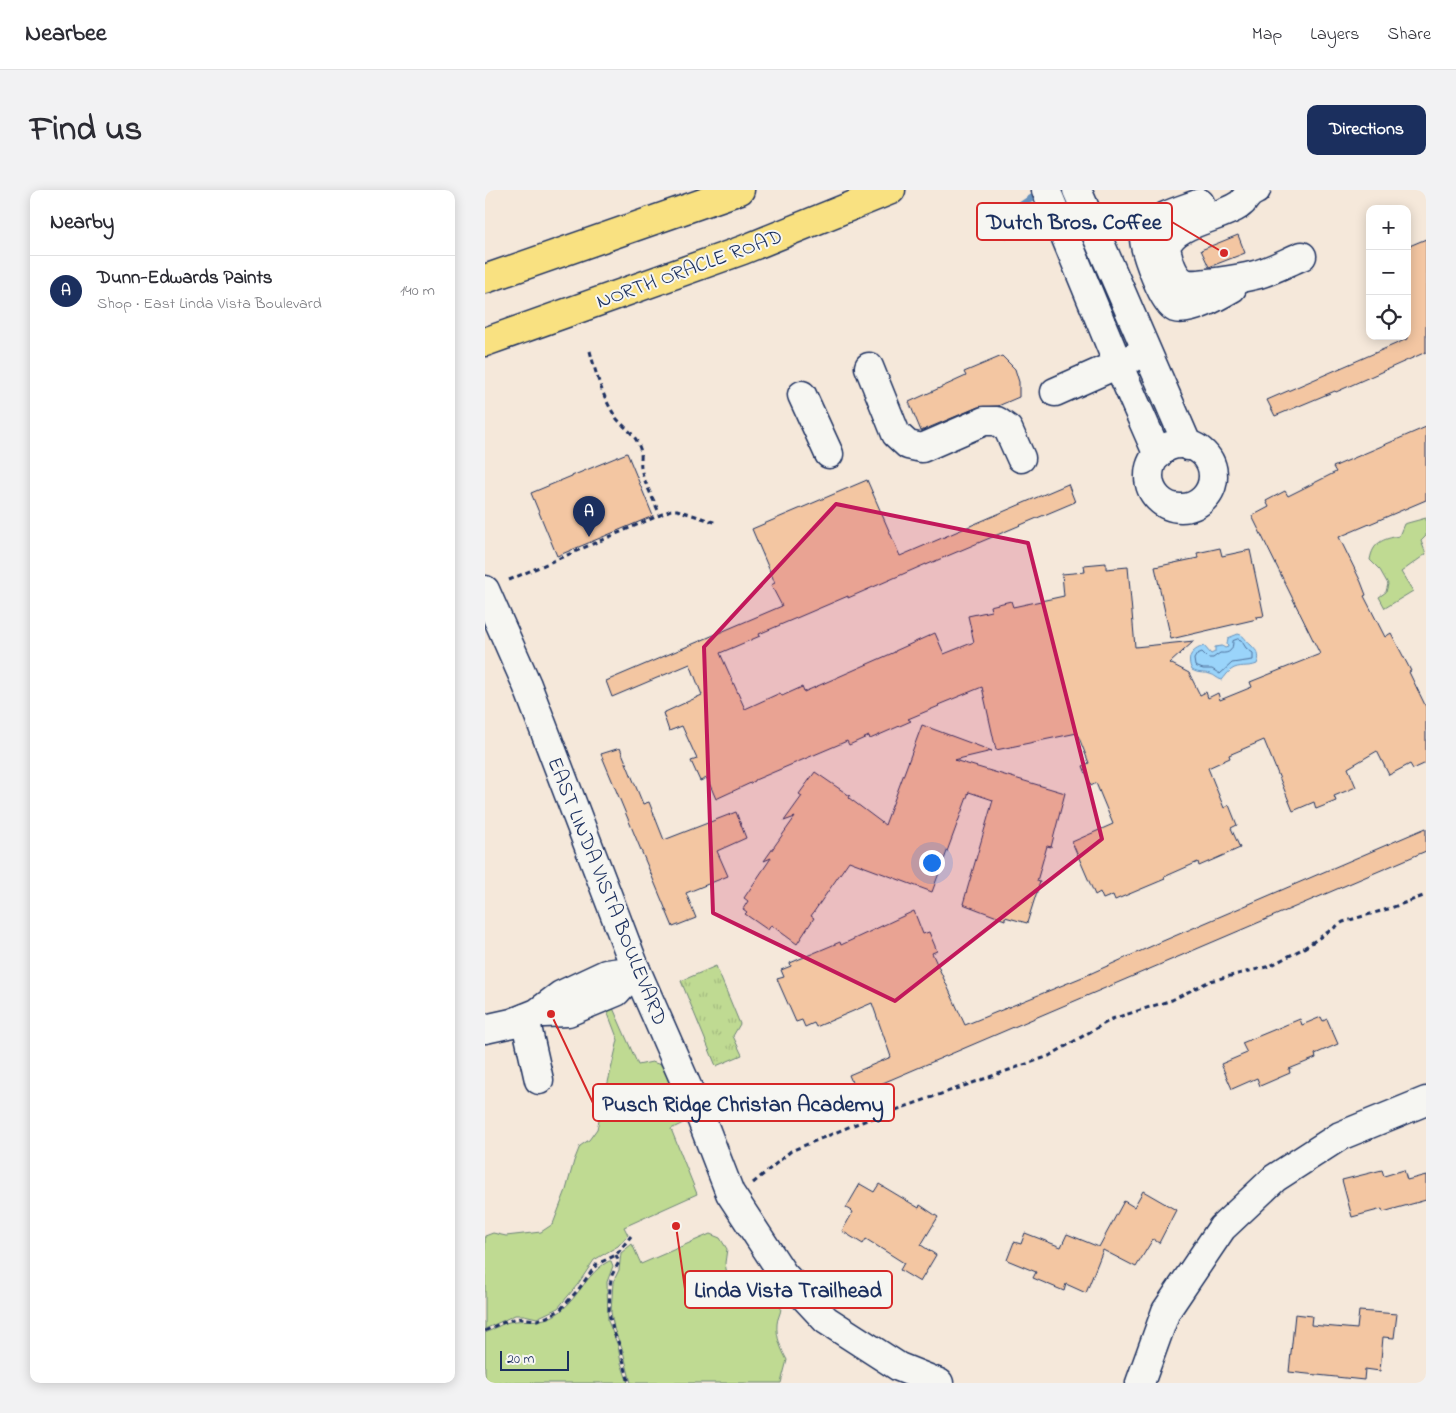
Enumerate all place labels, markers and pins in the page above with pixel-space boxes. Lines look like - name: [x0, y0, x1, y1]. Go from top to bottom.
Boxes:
- callout: Dutch Bros. Coffee: [977, 203, 1172, 240]
- pin: A: [573, 496, 605, 537]
- callout: Pusch Ridge Christan Academy: [593, 1084, 894, 1121]
- callout: Linda Vista Trailhead: [685, 1271, 892, 1308]

